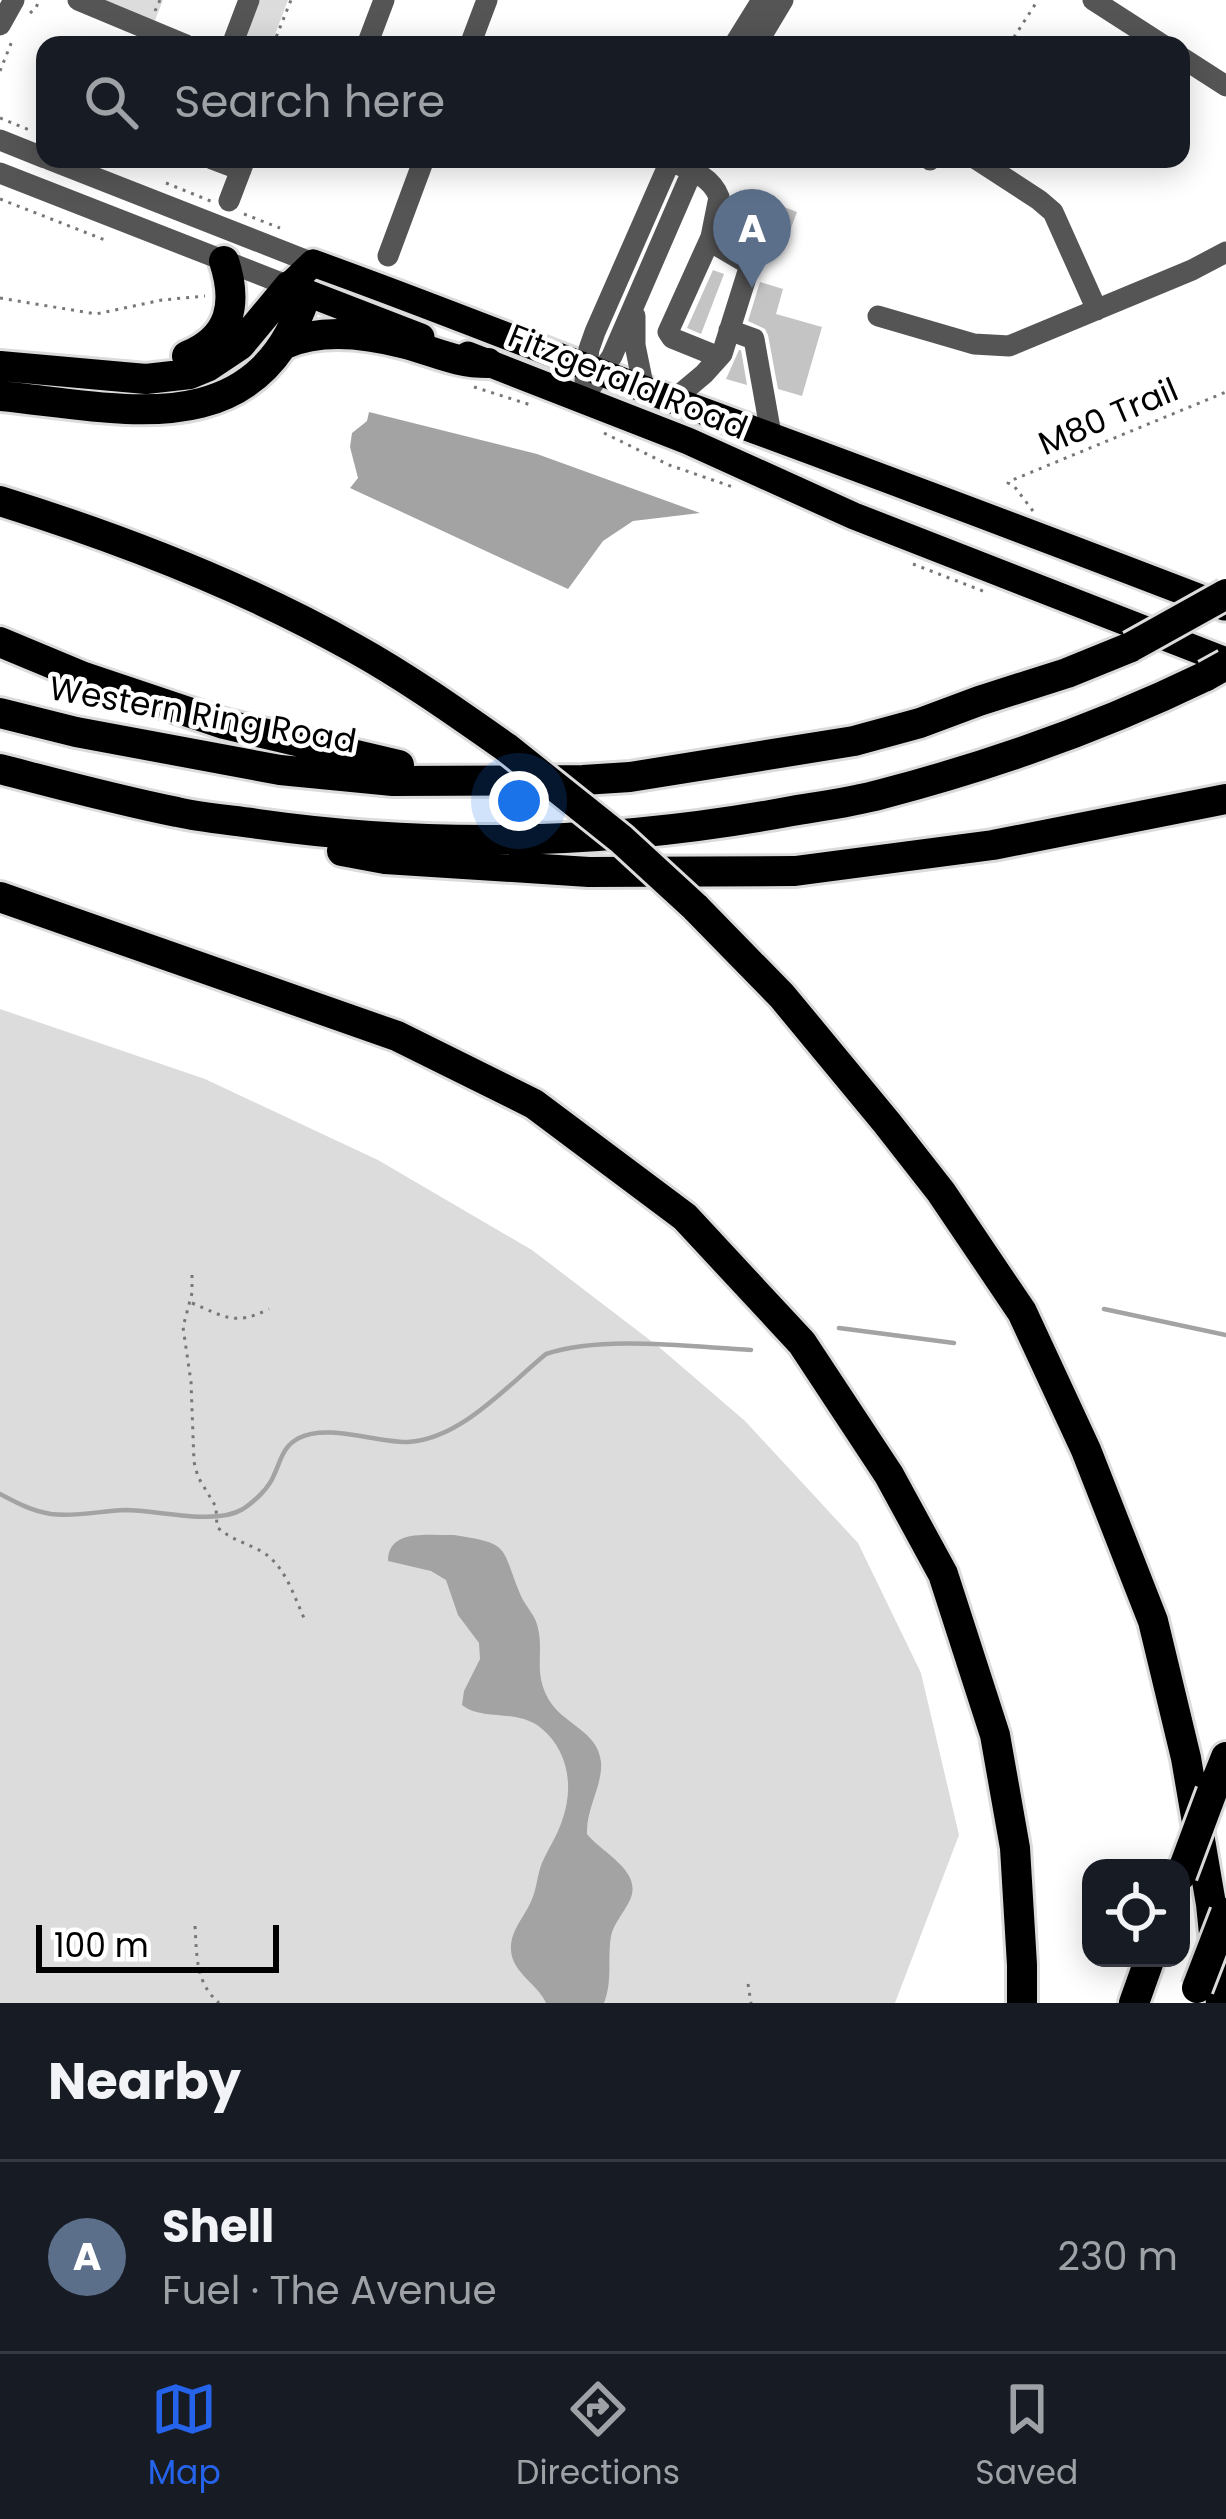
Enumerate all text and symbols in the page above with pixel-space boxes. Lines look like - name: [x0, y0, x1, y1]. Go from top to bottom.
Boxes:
- search box: [36, 36, 1190, 168]
- icon: search: [78, 69, 144, 135]
- text: Search here: [174, 70, 445, 133]
- pin: A: [713, 189, 791, 288]
- street label: Fitzgerald Road: [501, 312, 754, 451]
- street label: M80 Trail: [1031, 366, 1185, 467]
- street label: Western Ring Road: [46, 664, 360, 765]
- your location: [489, 771, 549, 831]
- map controls: [1082, 1859, 1190, 1967]
- button: locate: [1082, 1859, 1190, 1967]
- scale bar: [36, 1919, 279, 1972]
- text: 100 m: [54, 1922, 149, 1969]
- text: Nearby: [48, 2045, 241, 2117]
- text: Shell: [162, 2195, 274, 2258]
- text: A: [73, 2229, 101, 2284]
- text: 230 m: [1058, 2229, 1178, 2284]
- text: Fuel · The Avenue: [162, 2263, 497, 2318]
- tab: Map: [148, 2376, 221, 2498]
- tab: Directions: [516, 2376, 680, 2498]
- tab: Saved: [975, 2376, 1078, 2498]

